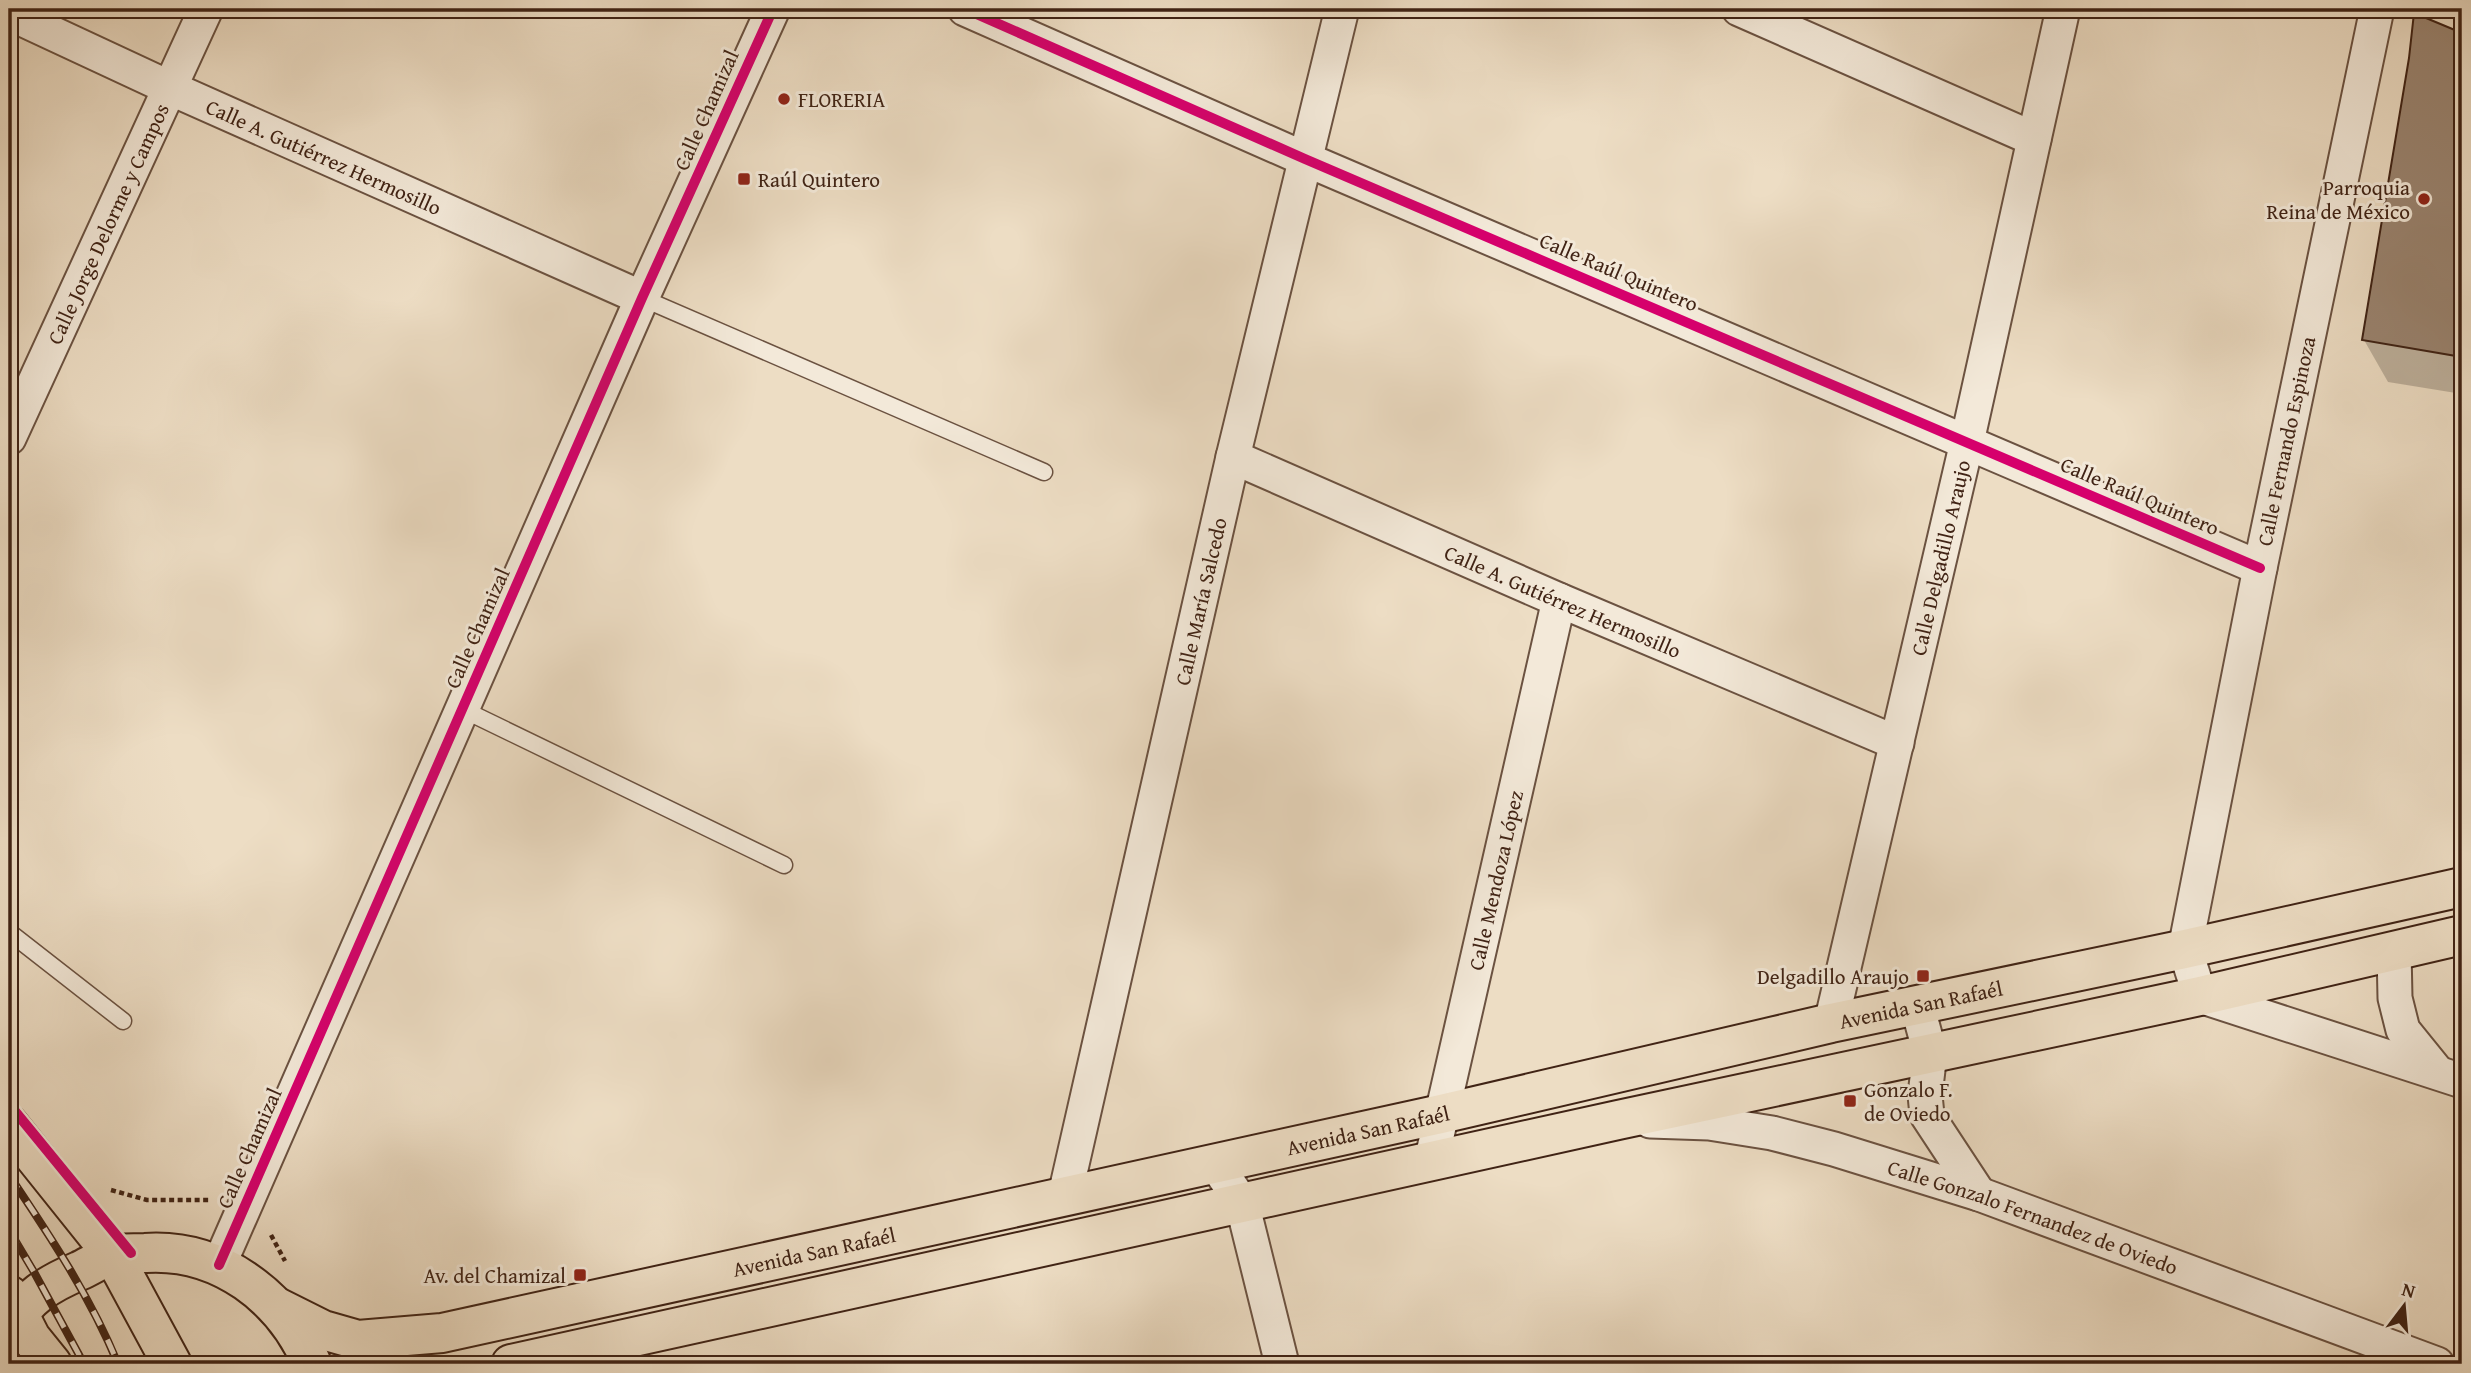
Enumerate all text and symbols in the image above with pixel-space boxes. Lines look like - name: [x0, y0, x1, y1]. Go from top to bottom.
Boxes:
- street label: Calle Chamizal: [666, 45, 746, 175]
- place label: FLORERIA: [798, 84, 885, 115]
- street label: Calle A. Gutiérrez Hermosillo: [201, 90, 447, 222]
- marker: FLORERIA: [776, 91, 792, 107]
- street label: Calle Jorge Delorme y Campos: [39, 98, 176, 349]
- place label: Raúl Quintero: [758, 164, 880, 195]
- marker: Raúl Quintero: [736, 171, 752, 187]
- place label: Parroquia Reina de México: [2266, 172, 2410, 227]
- marker: Parroquia Reina de México: [2416, 191, 2432, 207]
- street label: Calle Raúl Quintero: [1535, 225, 1703, 319]
- street label: Calle Fernando Espinoza: [2249, 333, 2323, 549]
- street label: Calle Raúl Quintero: [2056, 449, 2224, 543]
- street label: Calle Delgadillo Araujo: [1902, 457, 1978, 658]
- street label: Calle María Salcedo: [1166, 514, 1234, 688]
- street label: Calle A. Gutiérrez Hermosillo: [1440, 536, 1686, 665]
- street label: Calle Chamizal: [437, 563, 517, 693]
- street label: Calle Mendoza López: [1460, 787, 1531, 973]
- place label: Delgadillo Araujo: [1757, 961, 1909, 992]
- marker: Delgadillo Araujo: [1915, 968, 1931, 984]
- street label: Avenida San Rafaél: [1836, 972, 2005, 1036]
- place label: Gonzalo F. de Oviedo: [1864, 1074, 1953, 1129]
- street label: Calle Chamizal: [209, 1083, 289, 1213]
- marker: Gonzalo F. de Oviedo: [1842, 1093, 1858, 1109]
- street label: Avenida San Rafaél: [1283, 1097, 1453, 1163]
- street label: Calle Gonzalo Fernandez de Oviedo: [1884, 1151, 2182, 1282]
- street label: Avenida San Rafaél: [730, 1218, 899, 1284]
- place label: Av. del Chamizal: [423, 1260, 566, 1291]
- marker: Av. del Chamizal: [572, 1267, 588, 1283]
- north arrow: [2370, 1272, 2440, 1342]
- text: N: [2399, 1274, 2419, 1305]

